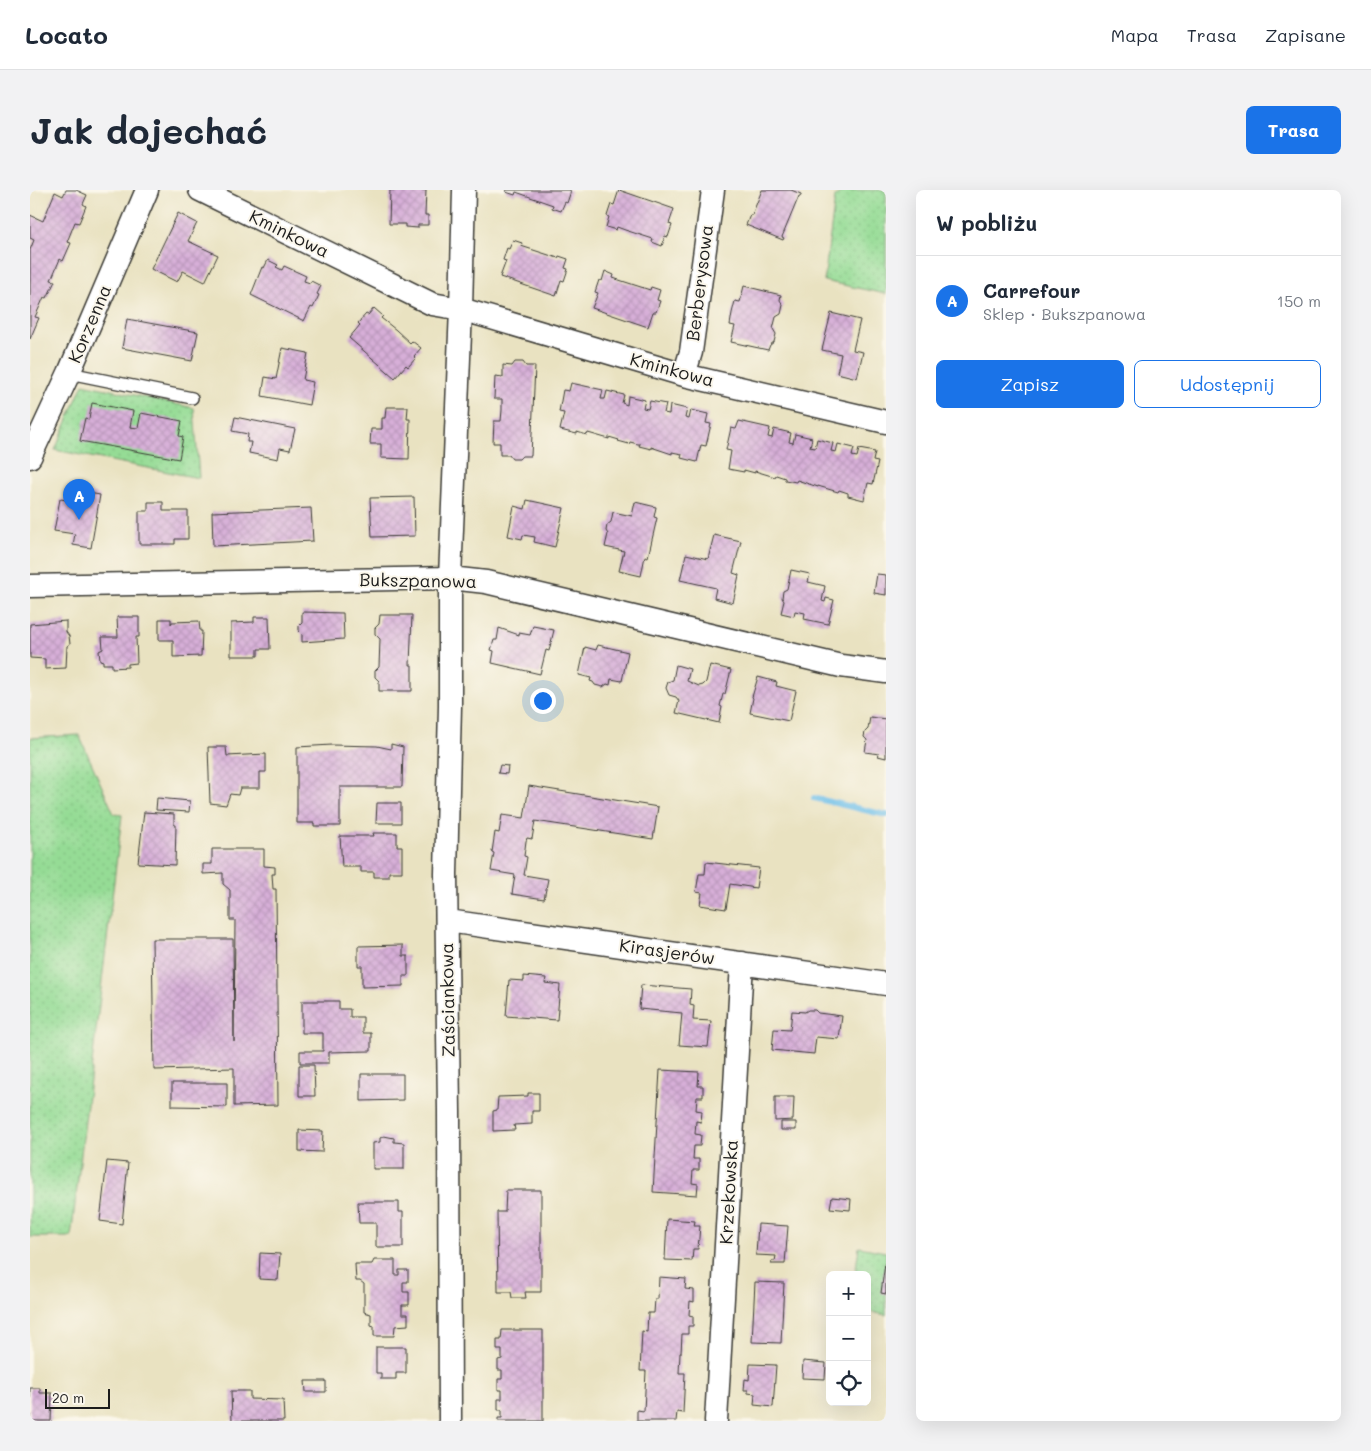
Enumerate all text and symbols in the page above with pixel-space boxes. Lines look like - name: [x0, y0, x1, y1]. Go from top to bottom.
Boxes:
- text: Locato: [25, 19, 108, 50]
- text: Mapa: [1111, 23, 1159, 47]
- text: Trasa: [1187, 23, 1237, 47]
- text: Zapisane: [1265, 23, 1346, 47]
- button: Trasa: [1246, 106, 1341, 154]
- text: Jak dojechać: [30, 107, 267, 153]
- street label: Kminkowa: [245, 203, 333, 263]
- text: W pobliżu: [936, 209, 1037, 236]
- street label: Berberysowa: [680, 223, 718, 342]
- text: Carrefour: [983, 278, 1080, 303]
- street label: Korzenna: [62, 281, 116, 366]
- text: A: [946, 290, 958, 311]
- text: 150 m: [1277, 290, 1321, 311]
- text: Sklep · Bukszpanowa: [983, 303, 1146, 324]
- street label: Kminkowa: [628, 346, 717, 392]
- button: Zapisz: [936, 360, 1124, 408]
- button: Udostępnij: [1134, 360, 1321, 408]
- pin: A: [63, 479, 95, 520]
- street label: Bukszpanowa: [359, 567, 477, 593]
- your location: [530, 688, 556, 714]
- street label: Kirasjerów: [618, 932, 716, 970]
- street label: Zaściankowa: [434, 942, 460, 1058]
- street label: Krzekowska: [713, 1139, 743, 1245]
- map controls: [826, 1271, 871, 1406]
- button: +: [826, 1271, 871, 1316]
- button: −: [826, 1316, 871, 1361]
- button: locate: [826, 1361, 871, 1406]
- scale bar: [45, 1386, 110, 1409]
- text: 20 m: [52, 1388, 84, 1407]

